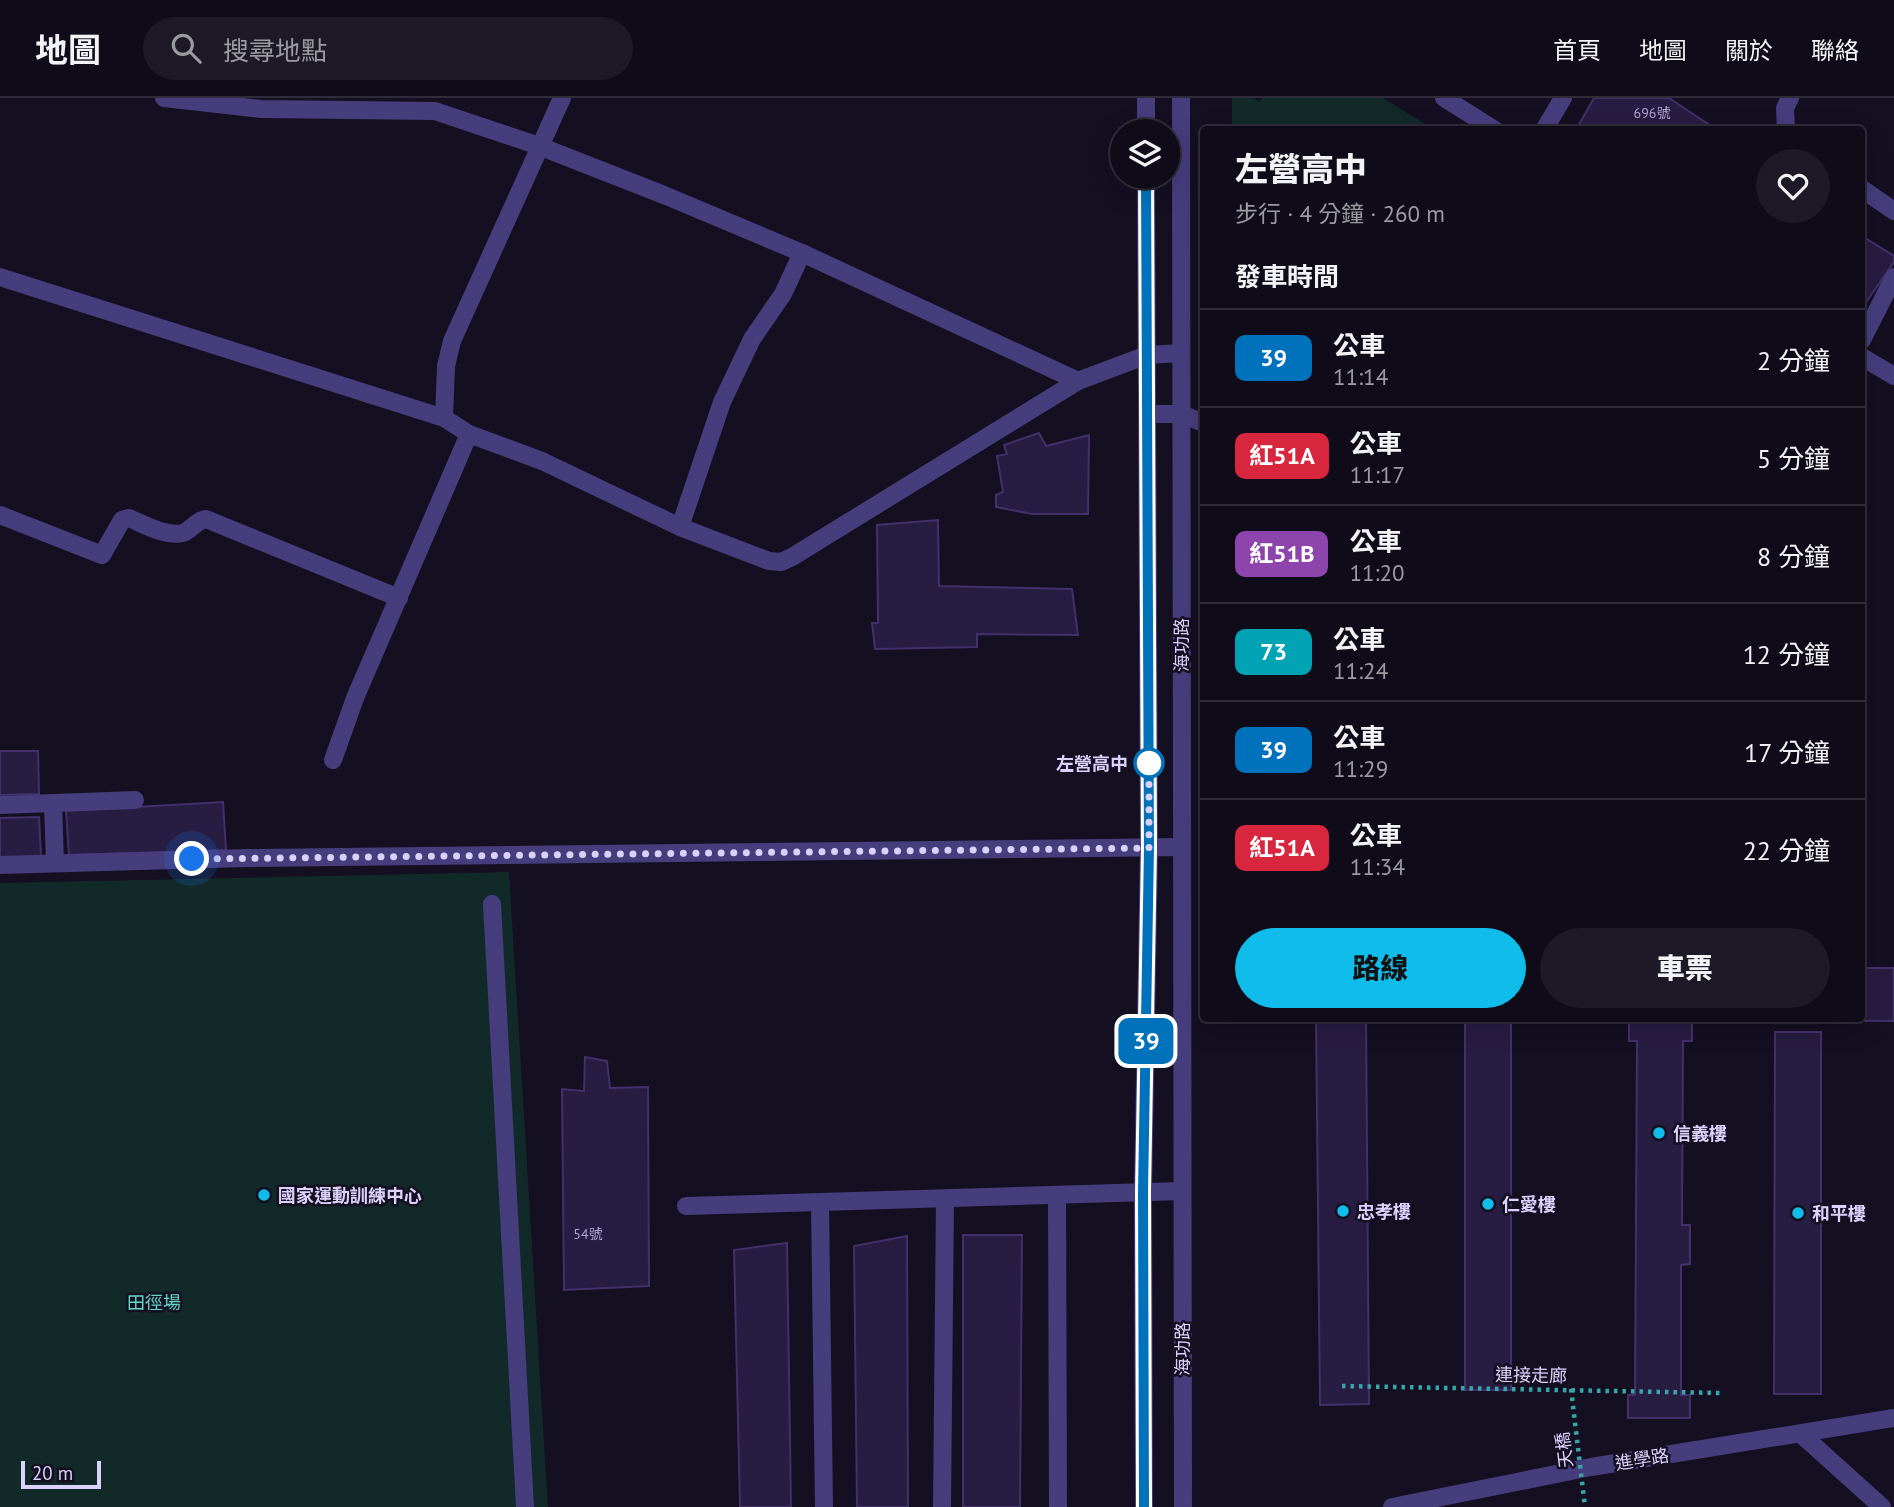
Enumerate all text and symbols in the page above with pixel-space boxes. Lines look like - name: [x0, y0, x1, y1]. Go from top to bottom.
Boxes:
- search box: [143, 17, 633, 80]
- text: 地圖: [35, 28, 101, 71]
- icon: search: [167, 29, 205, 67]
- text: 搜尋地點: [223, 34, 327, 67]
- text: 首頁: [1553, 35, 1601, 66]
- text: 地圖: [1639, 35, 1687, 66]
- text: 關於: [1725, 35, 1773, 66]
- text: 聯絡: [1811, 35, 1859, 66]
- house number: 696號: [1634, 104, 1670, 122]
- map controls: [1110, 119, 1180, 189]
- button: layers: [1110, 119, 1180, 189]
- text: 左營高中: [1235, 147, 1367, 190]
- button: heart: [1756, 149, 1830, 223]
- text: 步行 · 4 分鐘 · 260 m: [1235, 199, 1445, 228]
- text: 發車時間: [1235, 260, 1339, 293]
- text: 公車: [1333, 329, 1385, 362]
- text: 39: [1260, 342, 1287, 373]
- text: 2 分鐘: [1757, 344, 1830, 377]
- text: 11:14: [1333, 362, 1388, 391]
- text: 公車: [1350, 427, 1402, 460]
- text: 紅51A: [1249, 440, 1315, 471]
- text: 5 分鐘: [1757, 442, 1830, 475]
- text: 11:17: [1350, 460, 1405, 489]
- text: 公車: [1349, 525, 1401, 558]
- text: 紅51B: [1249, 538, 1314, 569]
- text: 8 分鐘: [1757, 540, 1830, 573]
- text: 11:20: [1349, 558, 1405, 587]
- street label: 海功路: [1170, 618, 1193, 672]
- text: 公車: [1333, 623, 1385, 656]
- text: 73: [1260, 636, 1287, 667]
- text: 12 分鐘: [1743, 638, 1830, 671]
- text: 11:24: [1333, 656, 1388, 685]
- text: 公車: [1333, 721, 1385, 754]
- text: 39: [1260, 734, 1287, 765]
- text: 17 分鐘: [1744, 736, 1830, 769]
- marker: 左營高中: [1134, 748, 1164, 778]
- place label: 左營高中: [1056, 752, 1128, 775]
- text: 11:29: [1333, 754, 1388, 783]
- text: 公車: [1350, 819, 1402, 852]
- text: 紅51A: [1249, 832, 1315, 863]
- text: 22 分鐘: [1743, 834, 1830, 867]
- your location: [174, 841, 209, 876]
- text: 11:34: [1350, 852, 1405, 881]
- button: 路線: [1235, 928, 1526, 1008]
- button: 車票: [1540, 928, 1830, 1008]
- line badge: 39: [1114, 1018, 1178, 1064]
- text: 39: [1132, 1025, 1160, 1056]
- place label: 信義樓: [1673, 1122, 1727, 1145]
- marker: 信義樓: [1651, 1125, 1667, 1141]
- place label: 國家運動訓練中心: [278, 1184, 422, 1207]
- marker: 國家運動訓練中心: [256, 1187, 272, 1203]
- place label: 仁愛樓: [1502, 1193, 1556, 1216]
- marker: 仁愛樓: [1480, 1196, 1496, 1212]
- place label: 忠孝樓: [1357, 1200, 1411, 1223]
- place label: 和平樓: [1812, 1202, 1866, 1225]
- marker: 忠孝樓: [1335, 1203, 1351, 1219]
- marker: 和平樓: [1790, 1205, 1806, 1221]
- house number: 54號: [573, 1225, 603, 1243]
- park label: 田徑場: [127, 1291, 181, 1314]
- street label: 海功路: [1171, 1322, 1194, 1376]
- street label: 連接走廊: [1495, 1363, 1567, 1387]
- street label: 天橋: [1550, 1431, 1578, 1469]
- street label: 進學路: [1614, 1443, 1670, 1475]
- scale bar: [21, 1458, 102, 1490]
- text: 20 m: [32, 1461, 73, 1485]

